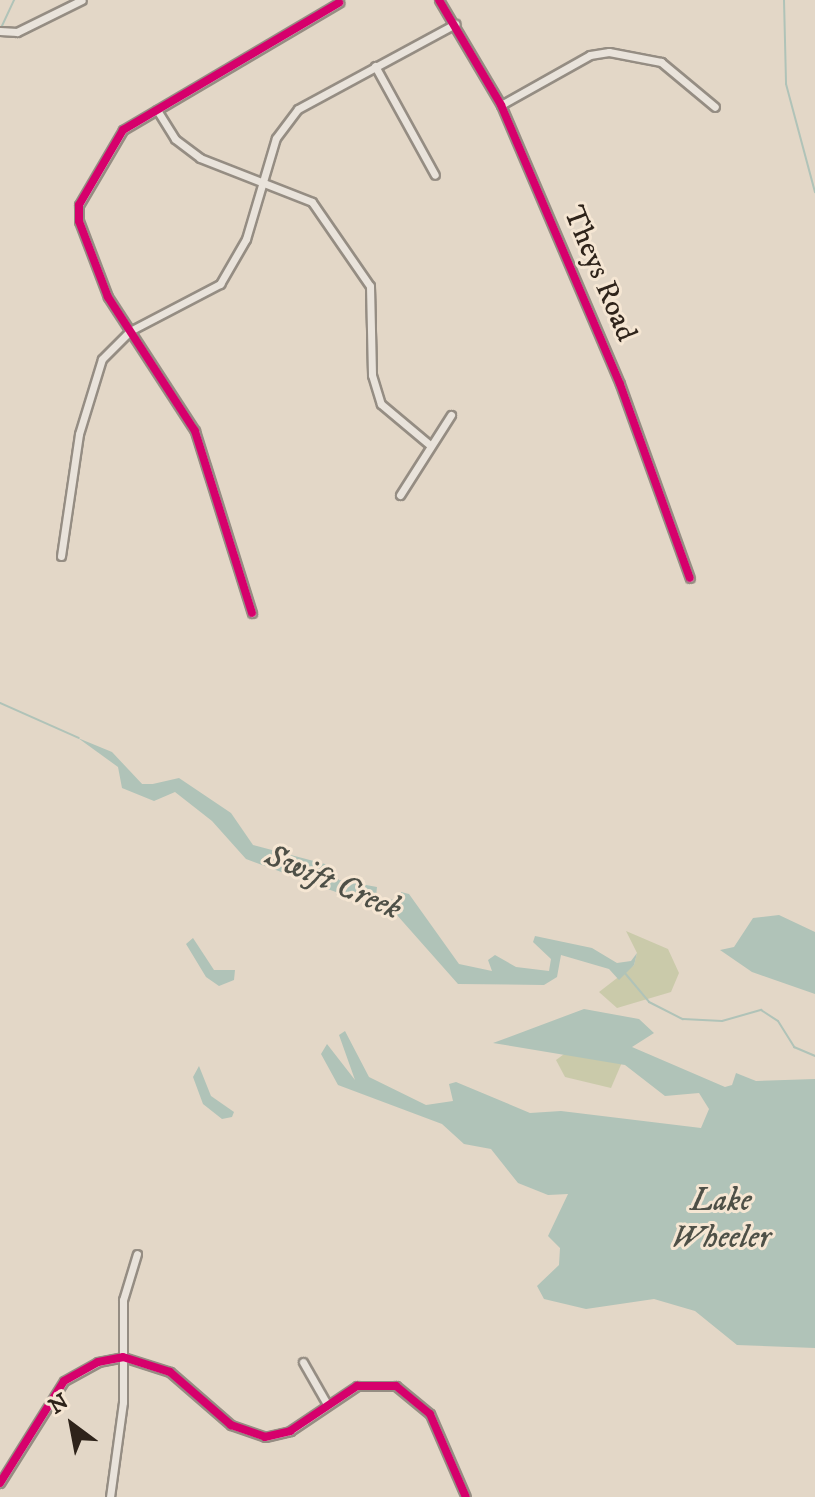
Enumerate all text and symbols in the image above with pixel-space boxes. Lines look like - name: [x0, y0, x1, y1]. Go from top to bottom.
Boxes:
- street label: Theys Road: [554, 201, 644, 347]
- water label: Swift Creek: [259, 837, 407, 929]
- water label: Lake Wheeler: [671, 1183, 771, 1258]
- north arrow: [32, 1385, 112, 1465]
- text: N: [44, 1388, 74, 1420]

